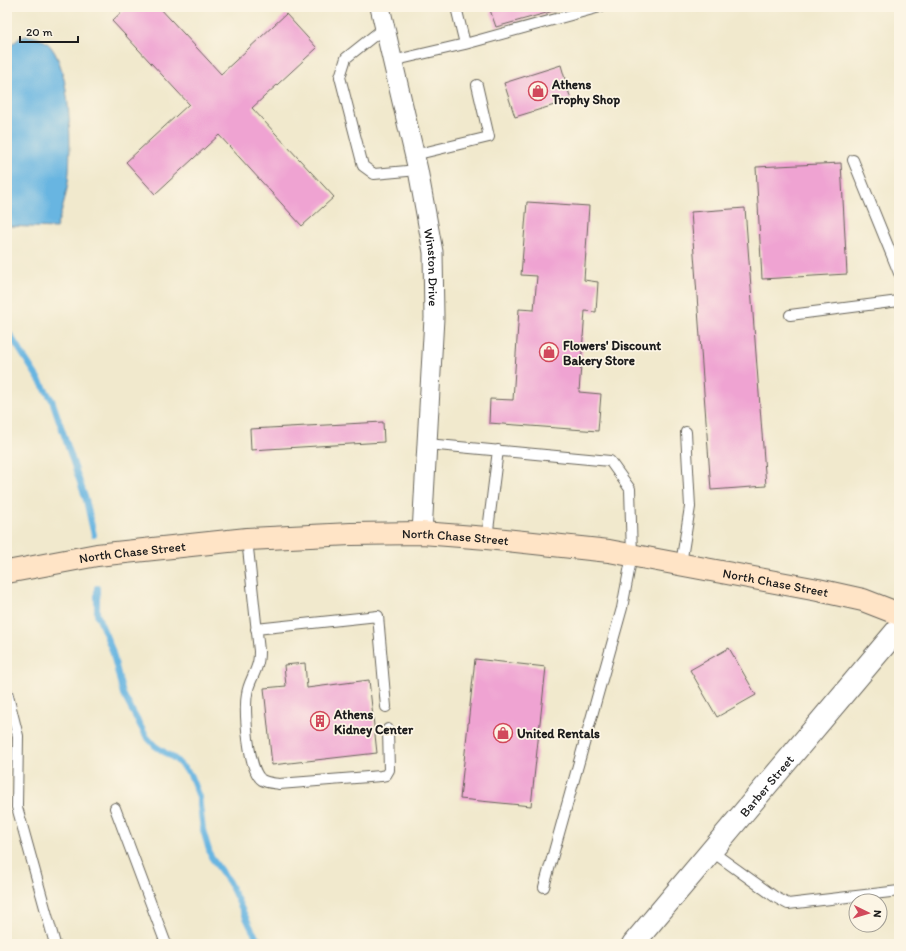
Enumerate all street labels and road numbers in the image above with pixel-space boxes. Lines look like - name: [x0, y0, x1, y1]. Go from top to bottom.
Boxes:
- street label: Winston Drive: [421, 227, 441, 307]
- street label: North Chase Street: [402, 525, 510, 548]
- street label: North Chase Street: [78, 538, 186, 566]
- street label: North Chase Street: [722, 565, 830, 600]
- street label: Barber Street: [736, 752, 797, 820]

